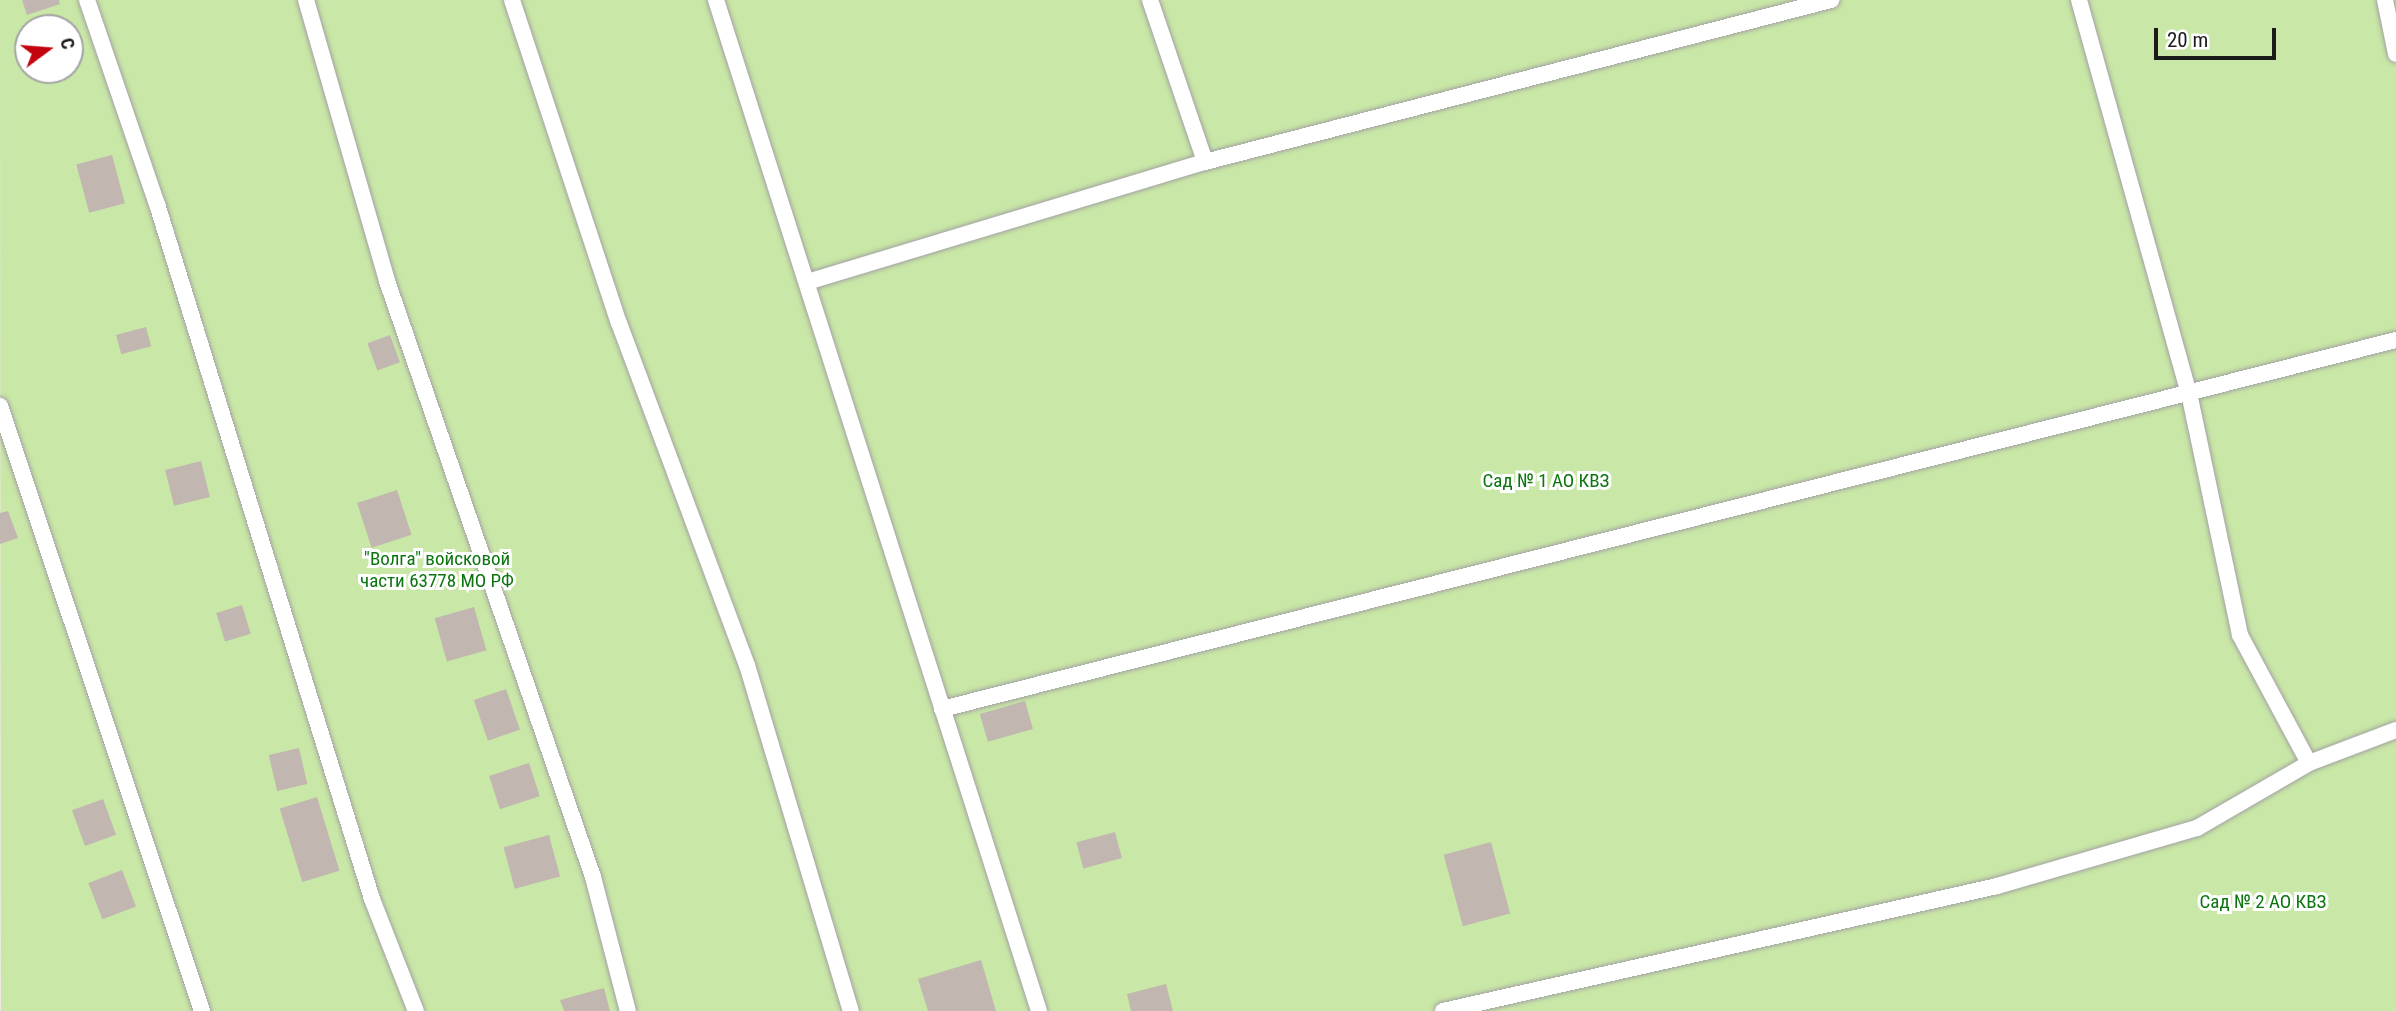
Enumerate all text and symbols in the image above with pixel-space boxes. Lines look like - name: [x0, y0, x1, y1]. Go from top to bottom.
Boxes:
- north arrow: [14, 14, 84, 84]
- scale bar: [2158, 14, 2280, 58]
- text: 20 m: [2167, 28, 2208, 52]
- text: С: [55, 35, 80, 52]
- park label: Сад № 1 АО КВЗ: [1483, 470, 1609, 492]
- park label: "Волга" войсковой части 63778 МО РФ: [360, 548, 514, 592]
- park label: Сад № 2 АО КВЗ: [2200, 891, 2326, 913]

